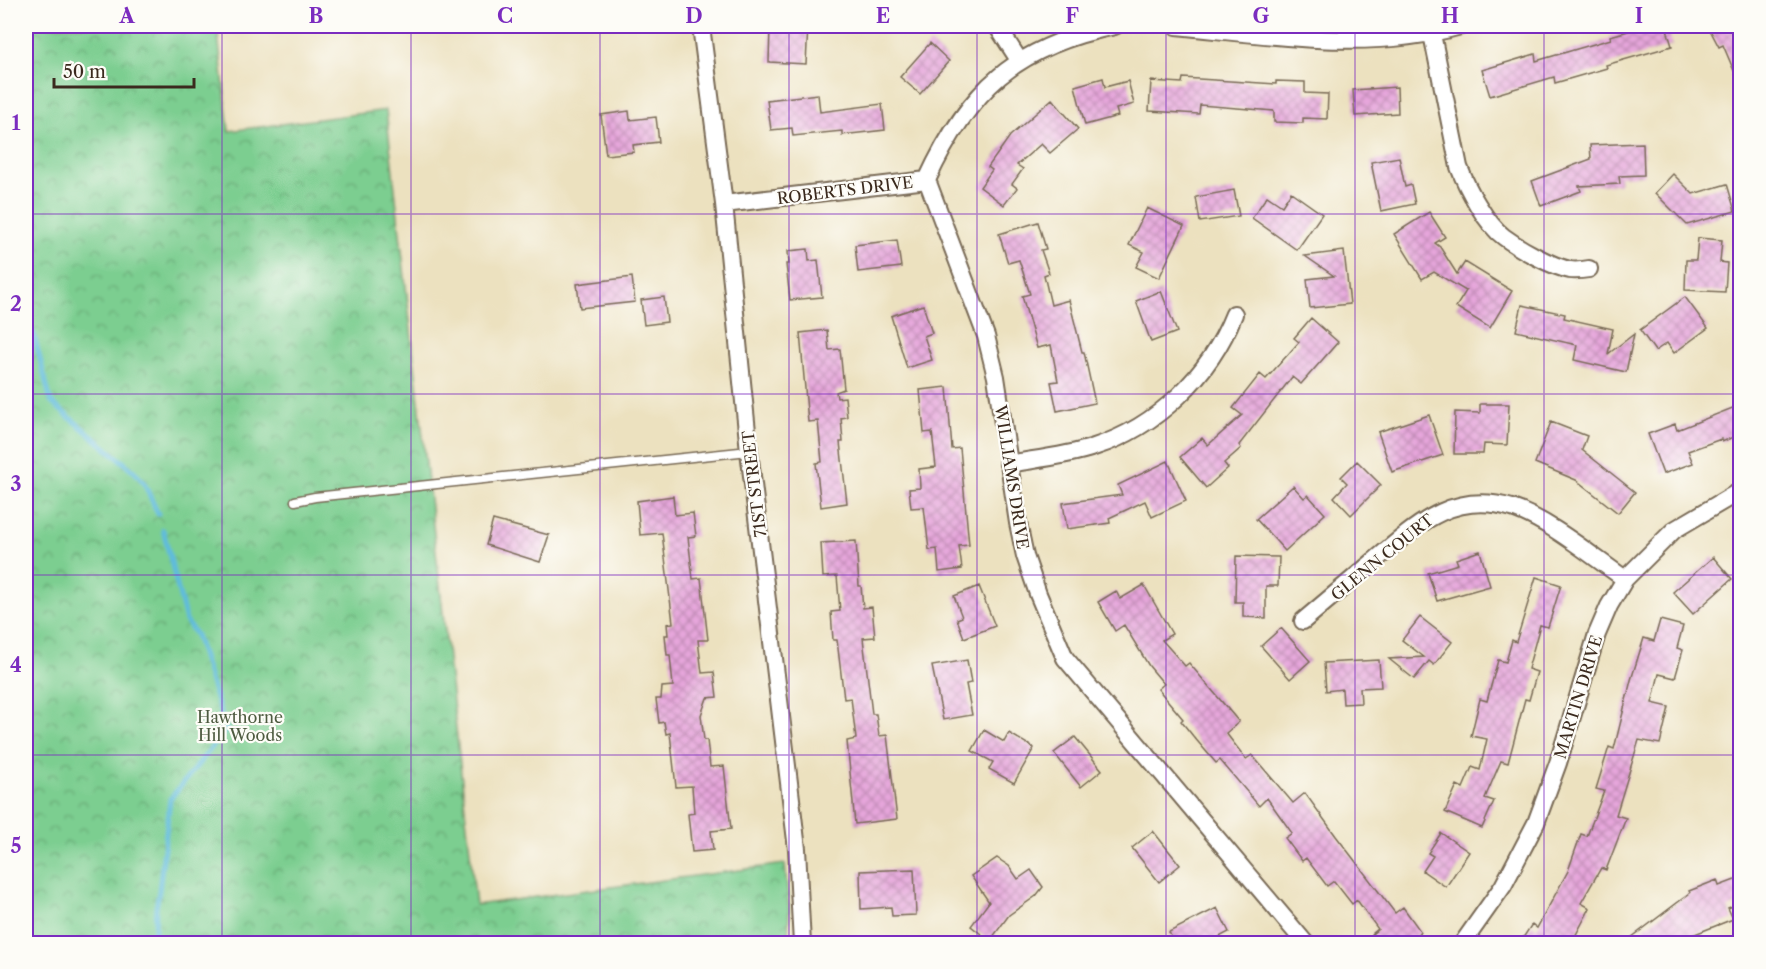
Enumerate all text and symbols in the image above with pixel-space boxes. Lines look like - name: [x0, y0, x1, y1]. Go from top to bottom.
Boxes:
- text: A: [118, 4, 135, 28]
- text: B: [309, 4, 324, 28]
- text: C: [497, 4, 513, 28]
- text: D: [685, 4, 703, 28]
- text: E: [876, 4, 890, 28]
- text: F: [1065, 4, 1079, 28]
- text: G: [1253, 4, 1270, 28]
- text: H: [1441, 4, 1459, 28]
- text: I: [1635, 4, 1643, 28]
- scale bar: [54, 51, 194, 89]
- text: 50 m: [63, 61, 106, 83]
- text: 1: [12, 111, 21, 135]
- street label: ROBERTS DRIVE: [776, 172, 914, 208]
- text: 2: [10, 292, 22, 316]
- street label: WILLIAMS DRIVE: [991, 403, 1033, 550]
- street label: 71ST STREET: [738, 430, 770, 538]
- text: 3: [10, 472, 22, 496]
- street label: GLENN COURT: [1327, 509, 1437, 605]
- street label: MARTIN DRIVE: [1550, 633, 1606, 761]
- text: 4: [10, 653, 22, 677]
- park label: Hawthorne Hill Woods: [197, 707, 283, 745]
- text: 5: [10, 834, 22, 858]

